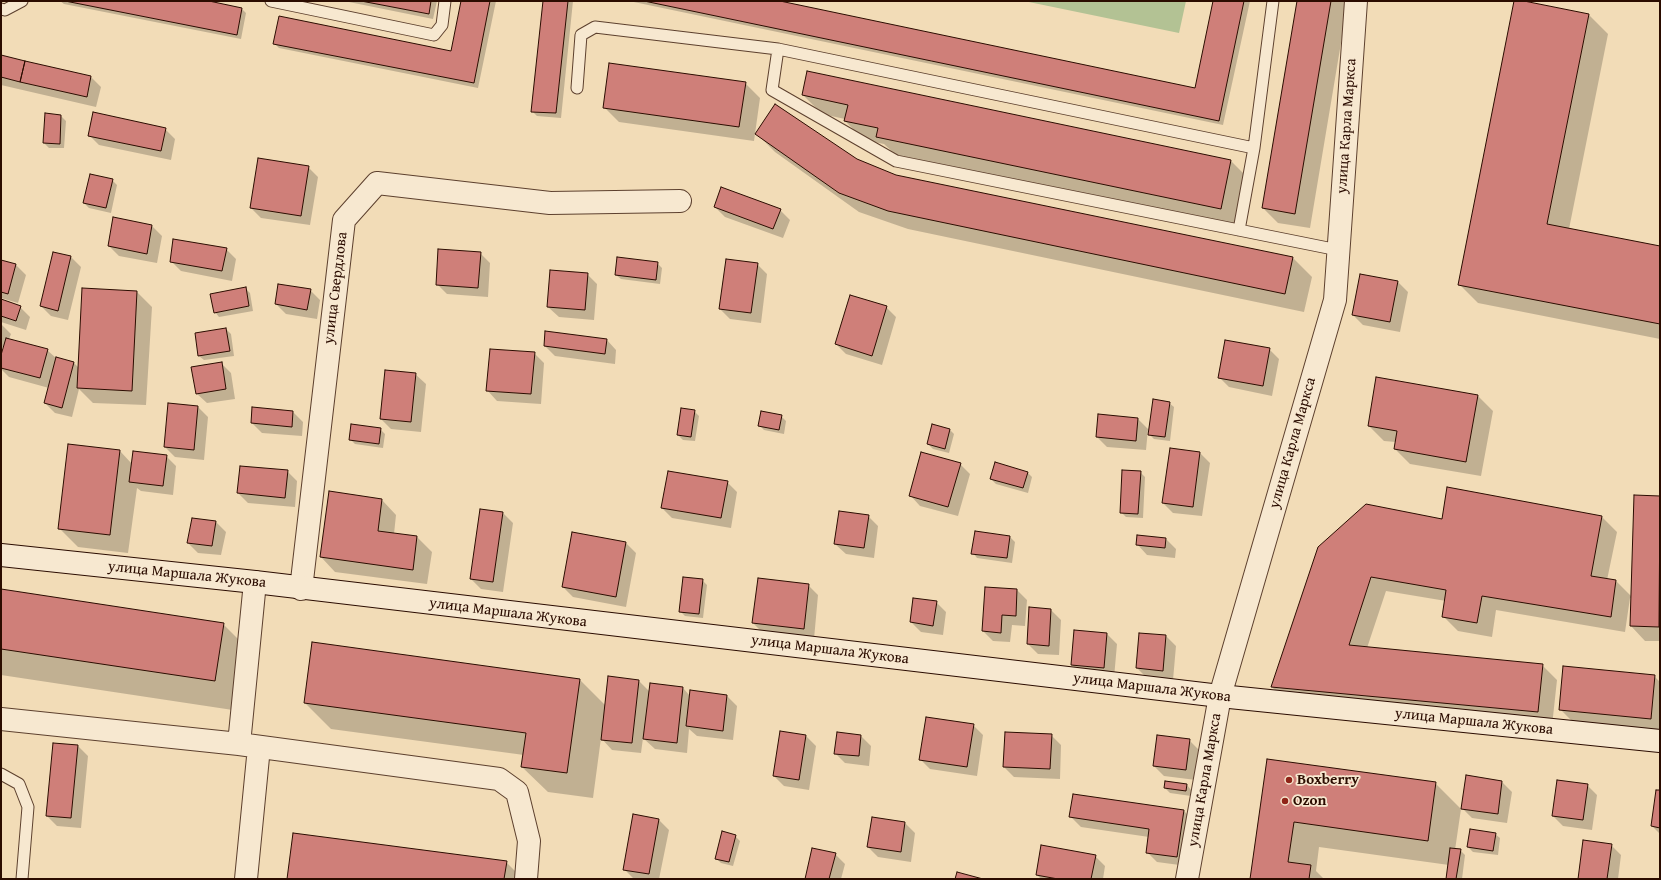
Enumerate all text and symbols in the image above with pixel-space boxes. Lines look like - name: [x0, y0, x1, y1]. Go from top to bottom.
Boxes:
- street label: улица Карла Маркса: [1333, 58, 1361, 194]
- street label: улица Свердлова: [320, 231, 352, 345]
- street label: улица Карла Маркса: [1266, 375, 1320, 511]
- street label: улица Маршала Жукова: [107, 558, 267, 592]
- street label: улица Маршала Жукова: [428, 594, 588, 632]
- street label: улица Маршала Жукова: [750, 631, 910, 669]
- street label: улица Маршала Жукова: [1072, 669, 1232, 707]
- street label: улица Маршала Жукова: [1394, 705, 1554, 739]
- street label: улица Карла Маркса: [1184, 712, 1226, 848]
- place label: Boxberry: [1297, 771, 1359, 789]
- marker: Boxberry: [1284, 775, 1294, 785]
- place label: Ozon: [1293, 792, 1326, 810]
- marker: Ozon: [1280, 796, 1290, 806]

